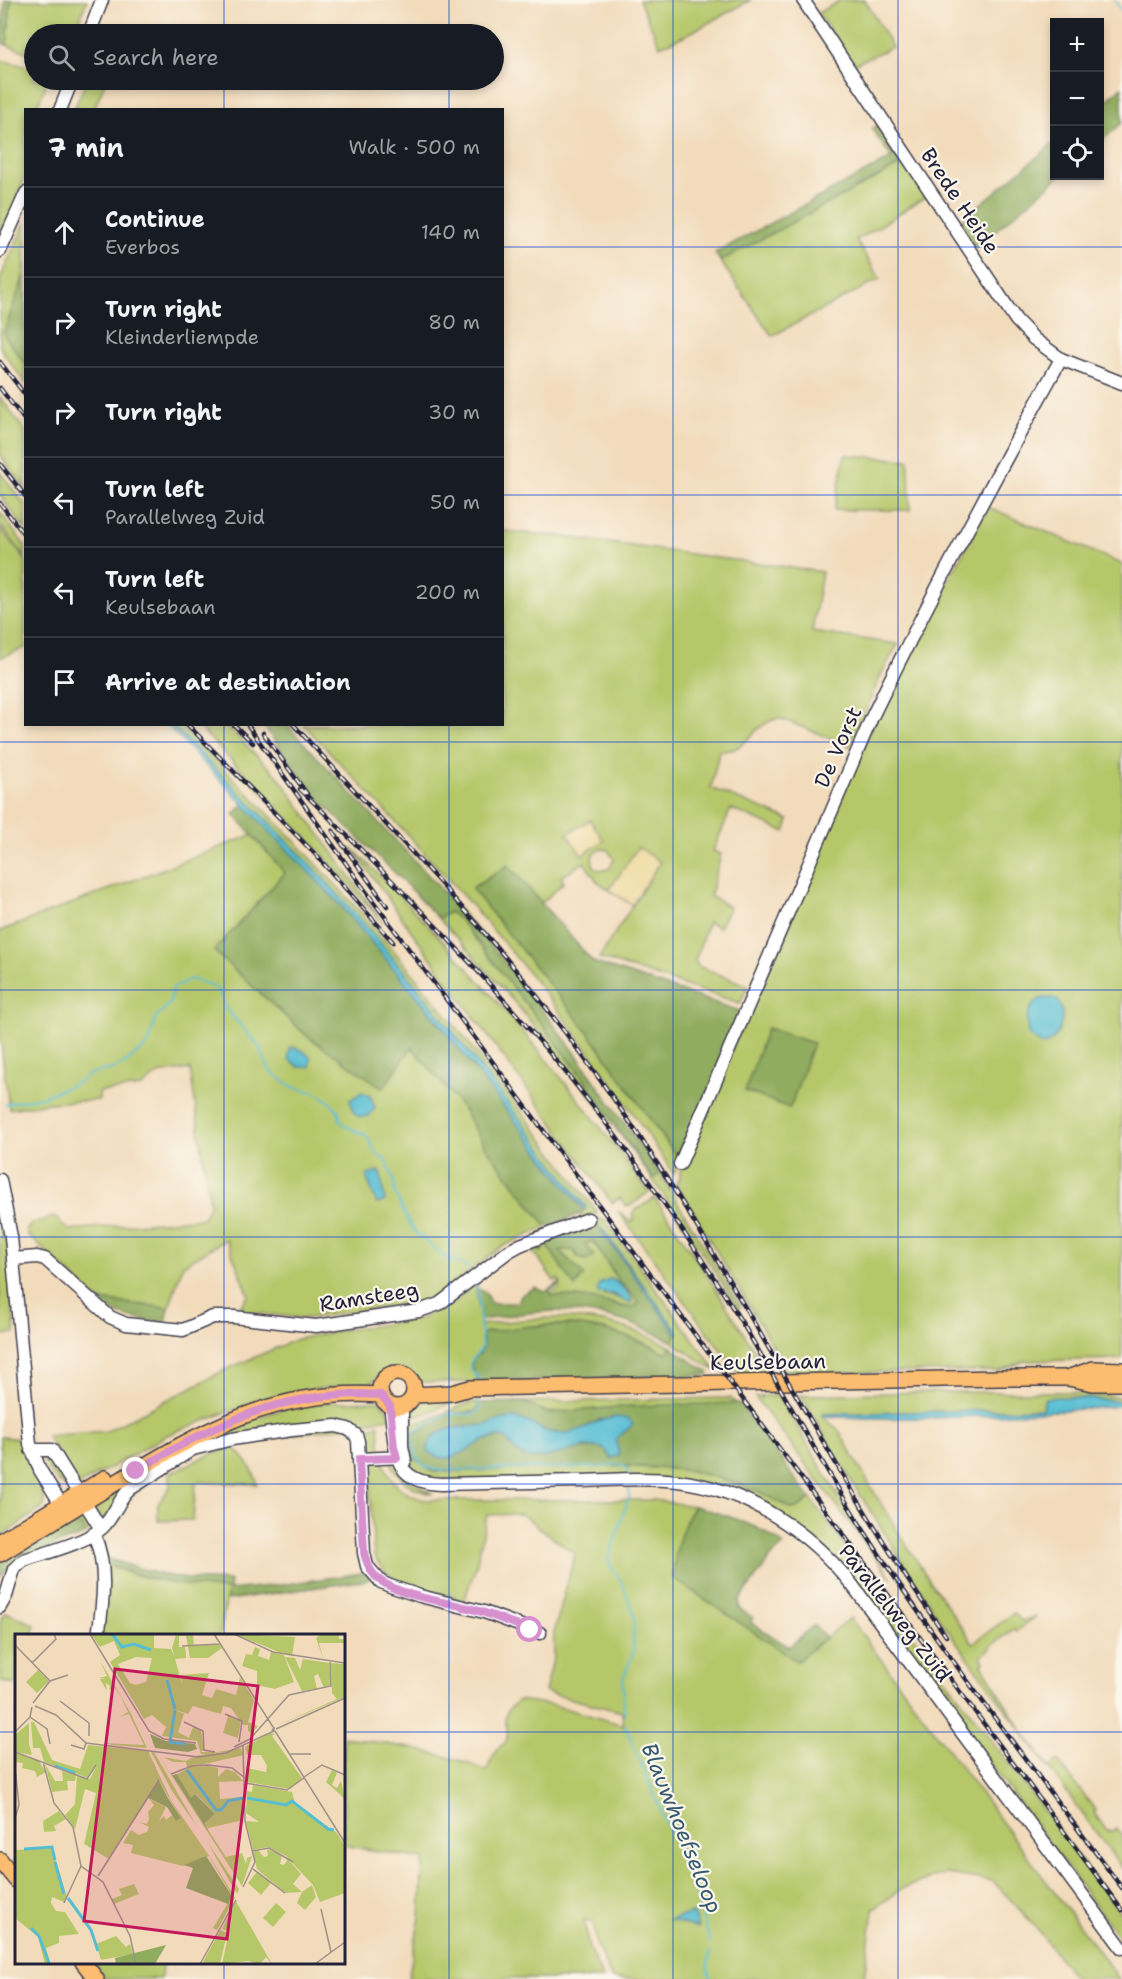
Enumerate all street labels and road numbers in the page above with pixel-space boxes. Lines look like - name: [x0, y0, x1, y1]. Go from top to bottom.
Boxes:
- street label: Brede Heide: [914, 142, 1006, 260]
- street label: De Vorst: [808, 702, 868, 792]
- street label: Ramsteeg: [318, 1275, 420, 1319]
- street label: Keulsebaan: [710, 1347, 826, 1377]
- street label: Parallelweg Zuid: [832, 1538, 958, 1688]

